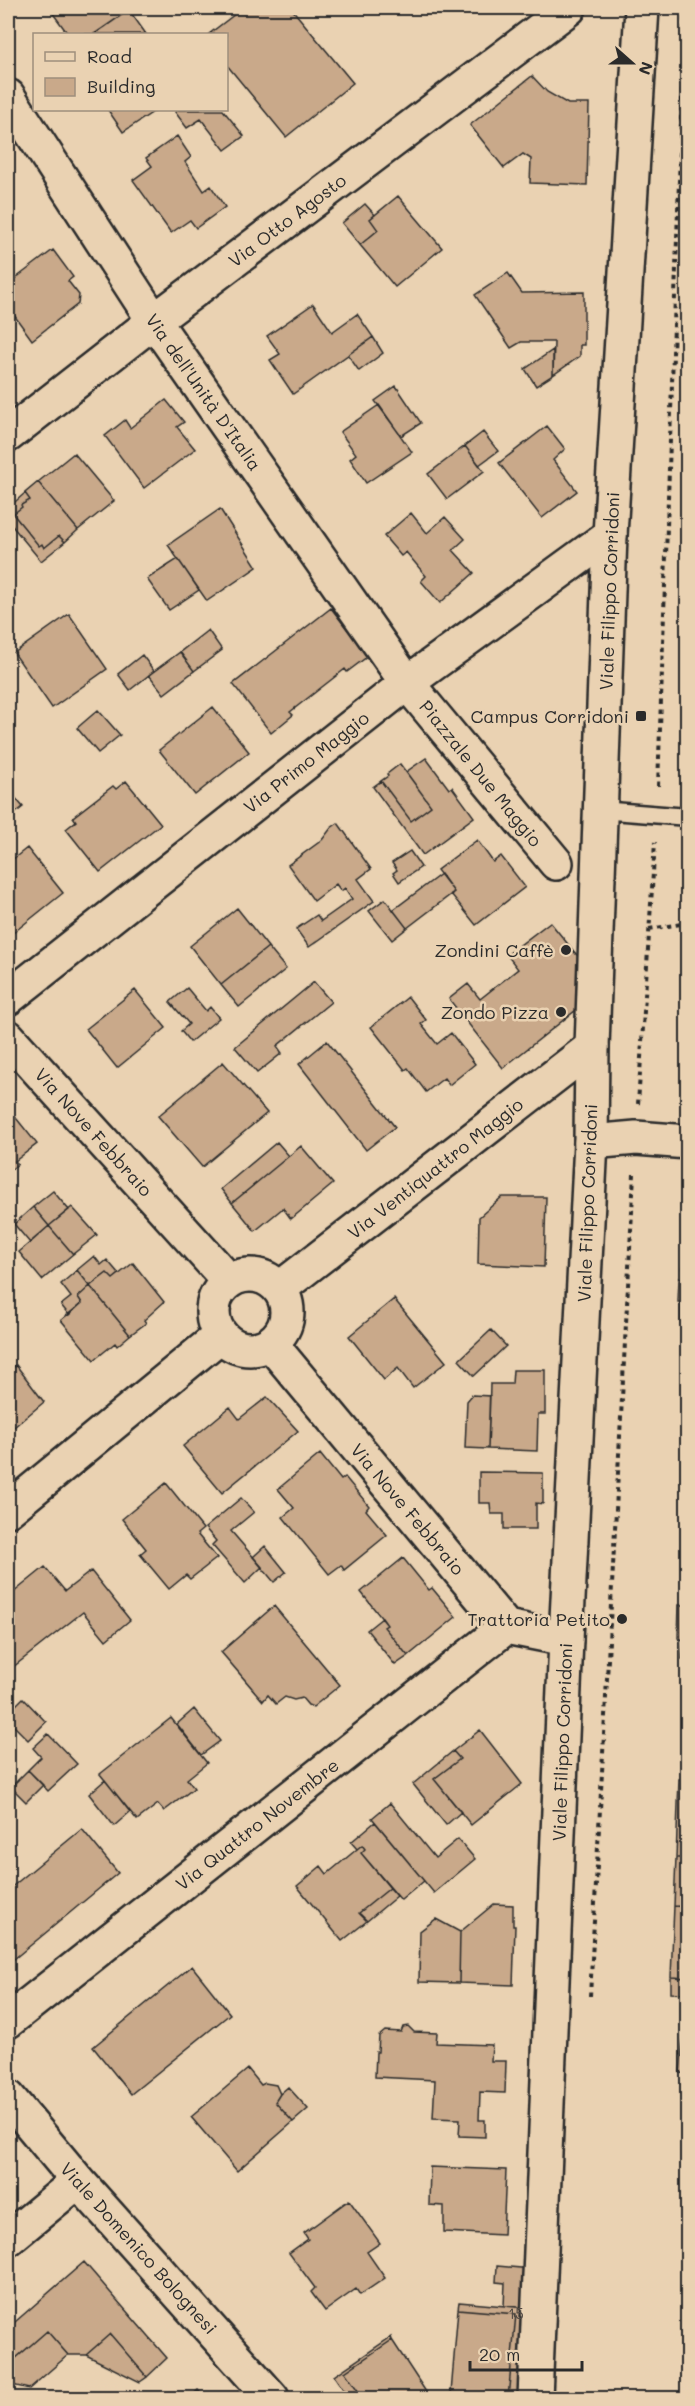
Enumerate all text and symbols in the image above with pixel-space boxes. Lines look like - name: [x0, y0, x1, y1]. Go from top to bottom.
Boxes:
- legend: [33, 33, 228, 111]
- north arrow: [602, 33, 662, 93]
- text: Road: [87, 44, 132, 68]
- text: N: [634, 59, 658, 78]
- text: Building: [87, 74, 155, 98]
- street label: Via Otto Agosto: [223, 168, 351, 272]
- street label: Via dell'Unità D'Italia: [141, 309, 267, 475]
- street label: Viale Filippo Corridoni: [594, 491, 624, 691]
- street label: Piazzale Due Maggio: [414, 695, 548, 852]
- place label: Campus Corridoni: [470, 704, 629, 728]
- street label: Via Primo Maggio: [238, 705, 374, 819]
- marker: Campus Corridoni: [634, 709, 648, 723]
- place label: Zondini Caffè: [435, 938, 554, 962]
- marker: Zondini Caffè: [559, 943, 573, 957]
- place label: Zondo Pizza: [441, 1000, 549, 1024]
- marker: Zondo Pizza: [554, 1005, 568, 1019]
- street label: Via Nove Febbraio: [30, 1063, 158, 1202]
- street label: Via Ventiquattro Maggio: [342, 1092, 528, 1244]
- street label: Viale Filippo Corridoni: [572, 1103, 602, 1303]
- street label: Via Nove Febbraio: [346, 1438, 470, 1580]
- place label: Trattoria Petito: [468, 1607, 610, 1631]
- marker: Trattoria Petito: [615, 1612, 629, 1626]
- street label: Viale Filippo Corridoni: [547, 1642, 577, 1842]
- street label: Via Quattro Novembre: [170, 1753, 344, 1895]
- street label: Viale Domenico Bolognesi: [55, 2157, 223, 2339]
- house number: 15: [508, 2303, 524, 2323]
- scale bar: [470, 2334, 582, 2372]
- text: 20 m: [479, 2342, 520, 2366]

